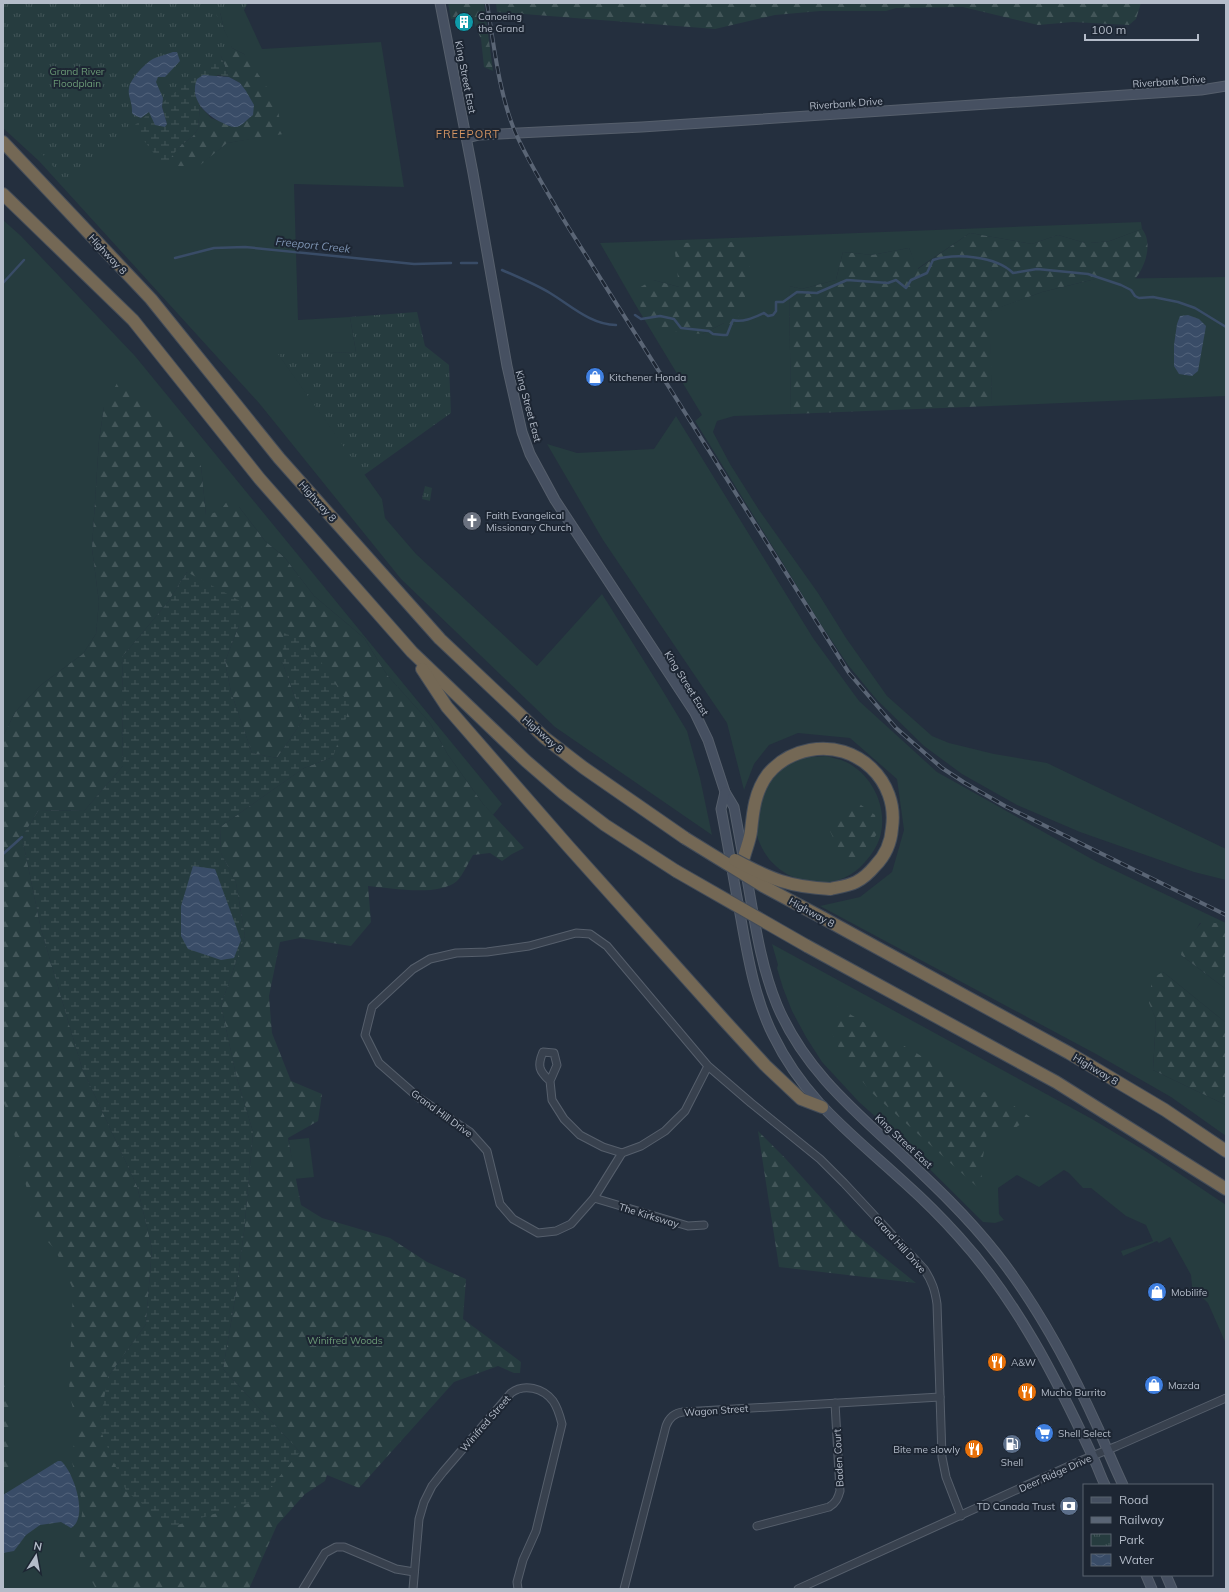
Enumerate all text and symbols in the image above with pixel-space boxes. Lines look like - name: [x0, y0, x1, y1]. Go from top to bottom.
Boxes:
- place label: Canoeing the Grand: [478, 10, 524, 35]
- building icon: Canoeing the Grand: [453, 11, 475, 33]
- scale bar: [1085, 16, 1198, 42]
- text: 100 m: [1091, 22, 1126, 37]
- street label: King Street East: [452, 40, 479, 115]
- park label: Grand River Floodplain: [50, 65, 105, 90]
- street label: Riverbank Drive: [1132, 72, 1206, 91]
- street label: Riverbank Drive: [809, 94, 883, 113]
- district label: FREEPORT: [436, 127, 500, 141]
- street label: Highway 8: [86, 231, 130, 277]
- water label: Freeport Creek: [275, 234, 351, 256]
- shop icon: Kitchener Honda: [584, 366, 606, 388]
- street label: King Street East: [513, 369, 544, 444]
- place label: Kitchener Honda: [609, 371, 686, 384]
- street label: Highway 8: [296, 478, 339, 524]
- place label: Faith Evangelical Missionary Church: [486, 509, 572, 534]
- church icon: Faith Evangelical Missionary Church: [461, 510, 483, 532]
- street label: King Street East: [662, 649, 712, 718]
- street label: Highway 8: [519, 713, 566, 756]
- street label: Highway 8: [787, 895, 837, 930]
- street label: Highway 8: [1071, 1051, 1121, 1088]
- street label: Grand Hill Drive: [408, 1087, 475, 1140]
- street label: King Street East: [872, 1111, 935, 1172]
- street label: The Kirksway: [617, 1200, 681, 1231]
- street label: Grand Hill Drive: [870, 1213, 929, 1276]
- shop icon: Mobilife: [1146, 1281, 1168, 1303]
- place label: Mobilife: [1171, 1286, 1207, 1299]
- park label: Winifred Woods: [307, 1334, 383, 1347]
- restaurant icon: A&W: [986, 1351, 1008, 1373]
- place label: A&W: [1011, 1356, 1036, 1369]
- shop icon: Mazda: [1143, 1374, 1165, 1396]
- place label: Mazda: [1168, 1379, 1200, 1392]
- restaurant icon: Mucho Burrito: [1016, 1381, 1038, 1403]
- place label: Mucho Burrito: [1041, 1386, 1106, 1399]
- street label: Winifred Street: [457, 1392, 514, 1454]
- street label: Wagon Street: [683, 1402, 749, 1419]
- supermarket icon: Shell Select: [1033, 1422, 1055, 1444]
- place label: Shell Select: [1058, 1427, 1111, 1440]
- street label: Baden Court: [830, 1428, 847, 1487]
- fuel station icon: Shell: [1001, 1433, 1023, 1455]
- restaurant icon: Bite me slowly: [963, 1438, 985, 1460]
- place label: Bite me slowly: [893, 1443, 961, 1456]
- street label: Deer Ridge Drive: [1017, 1452, 1094, 1495]
- place label: Shell: [1001, 1456, 1023, 1469]
- legend: [1083, 1484, 1213, 1576]
- text: Road: [1119, 1492, 1148, 1507]
- bank icon: TD Canada Trust: [1058, 1495, 1080, 1517]
- place label: TD Canada Trust: [977, 1500, 1055, 1513]
- text: Railway: [1119, 1512, 1165, 1527]
- text: Park: [1119, 1532, 1145, 1547]
- north arrow: [16, 1536, 56, 1576]
- text: N: [32, 1539, 43, 1554]
- text: Water: [1119, 1552, 1155, 1567]

